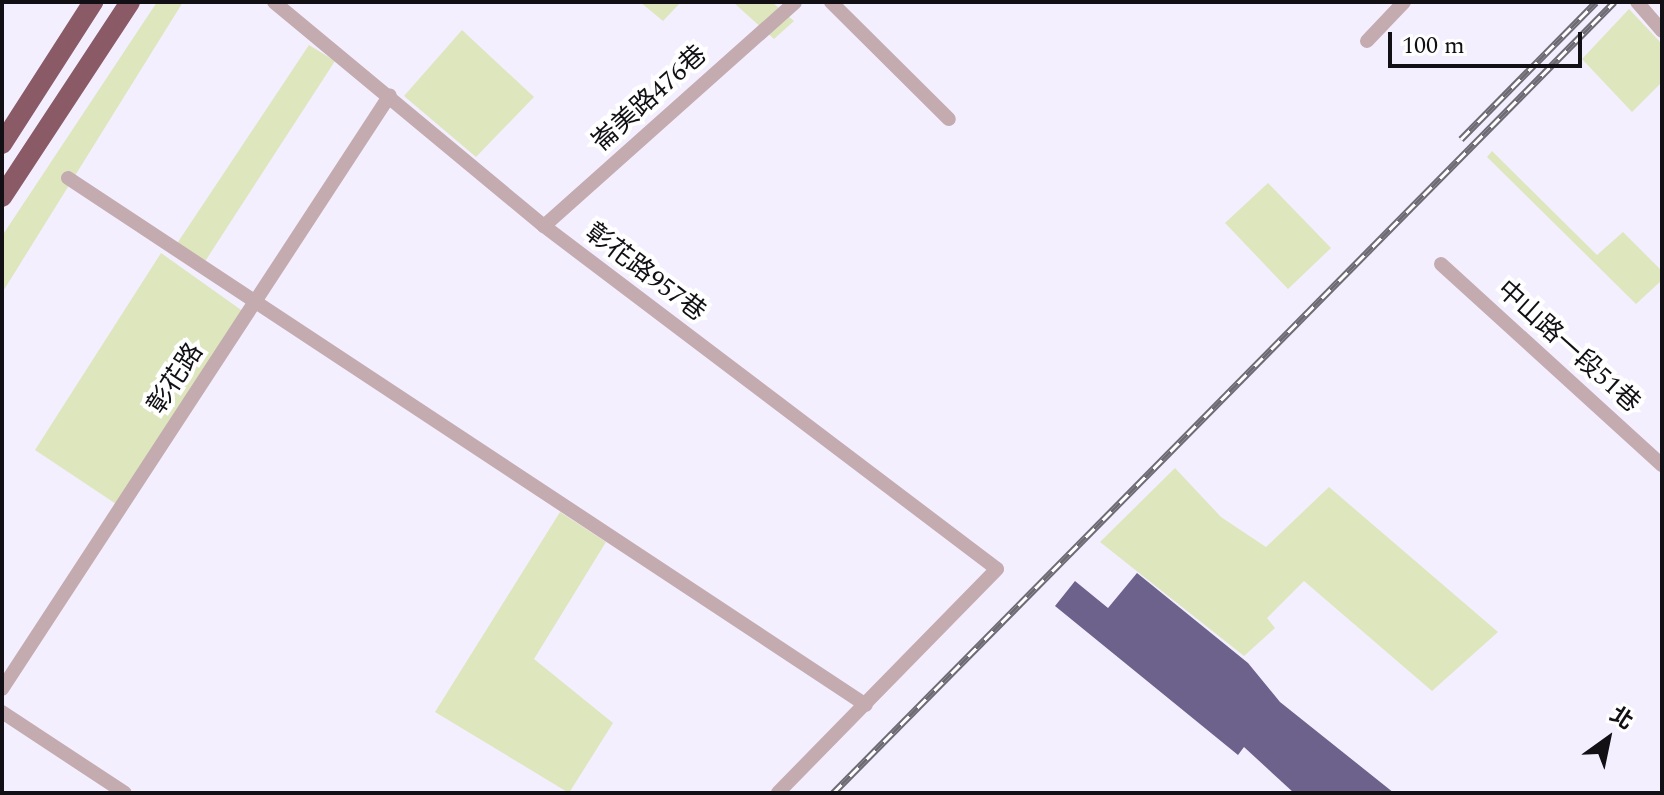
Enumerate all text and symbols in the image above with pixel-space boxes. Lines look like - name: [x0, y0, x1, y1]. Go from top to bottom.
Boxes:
- scale bar: [1392, 16, 1586, 66]
- text: 100 m: [1402, 28, 1465, 64]
- street label: 崙美路476巷: [586, 40, 714, 158]
- street label: 彰花路957巷: [579, 218, 711, 328]
- street label: 中山路一段51巷: [1490, 275, 1646, 419]
- street label: 彰花路: [142, 338, 210, 420]
- north arrow: [1568, 699, 1648, 779]
- text: 北: [1603, 699, 1640, 738]

